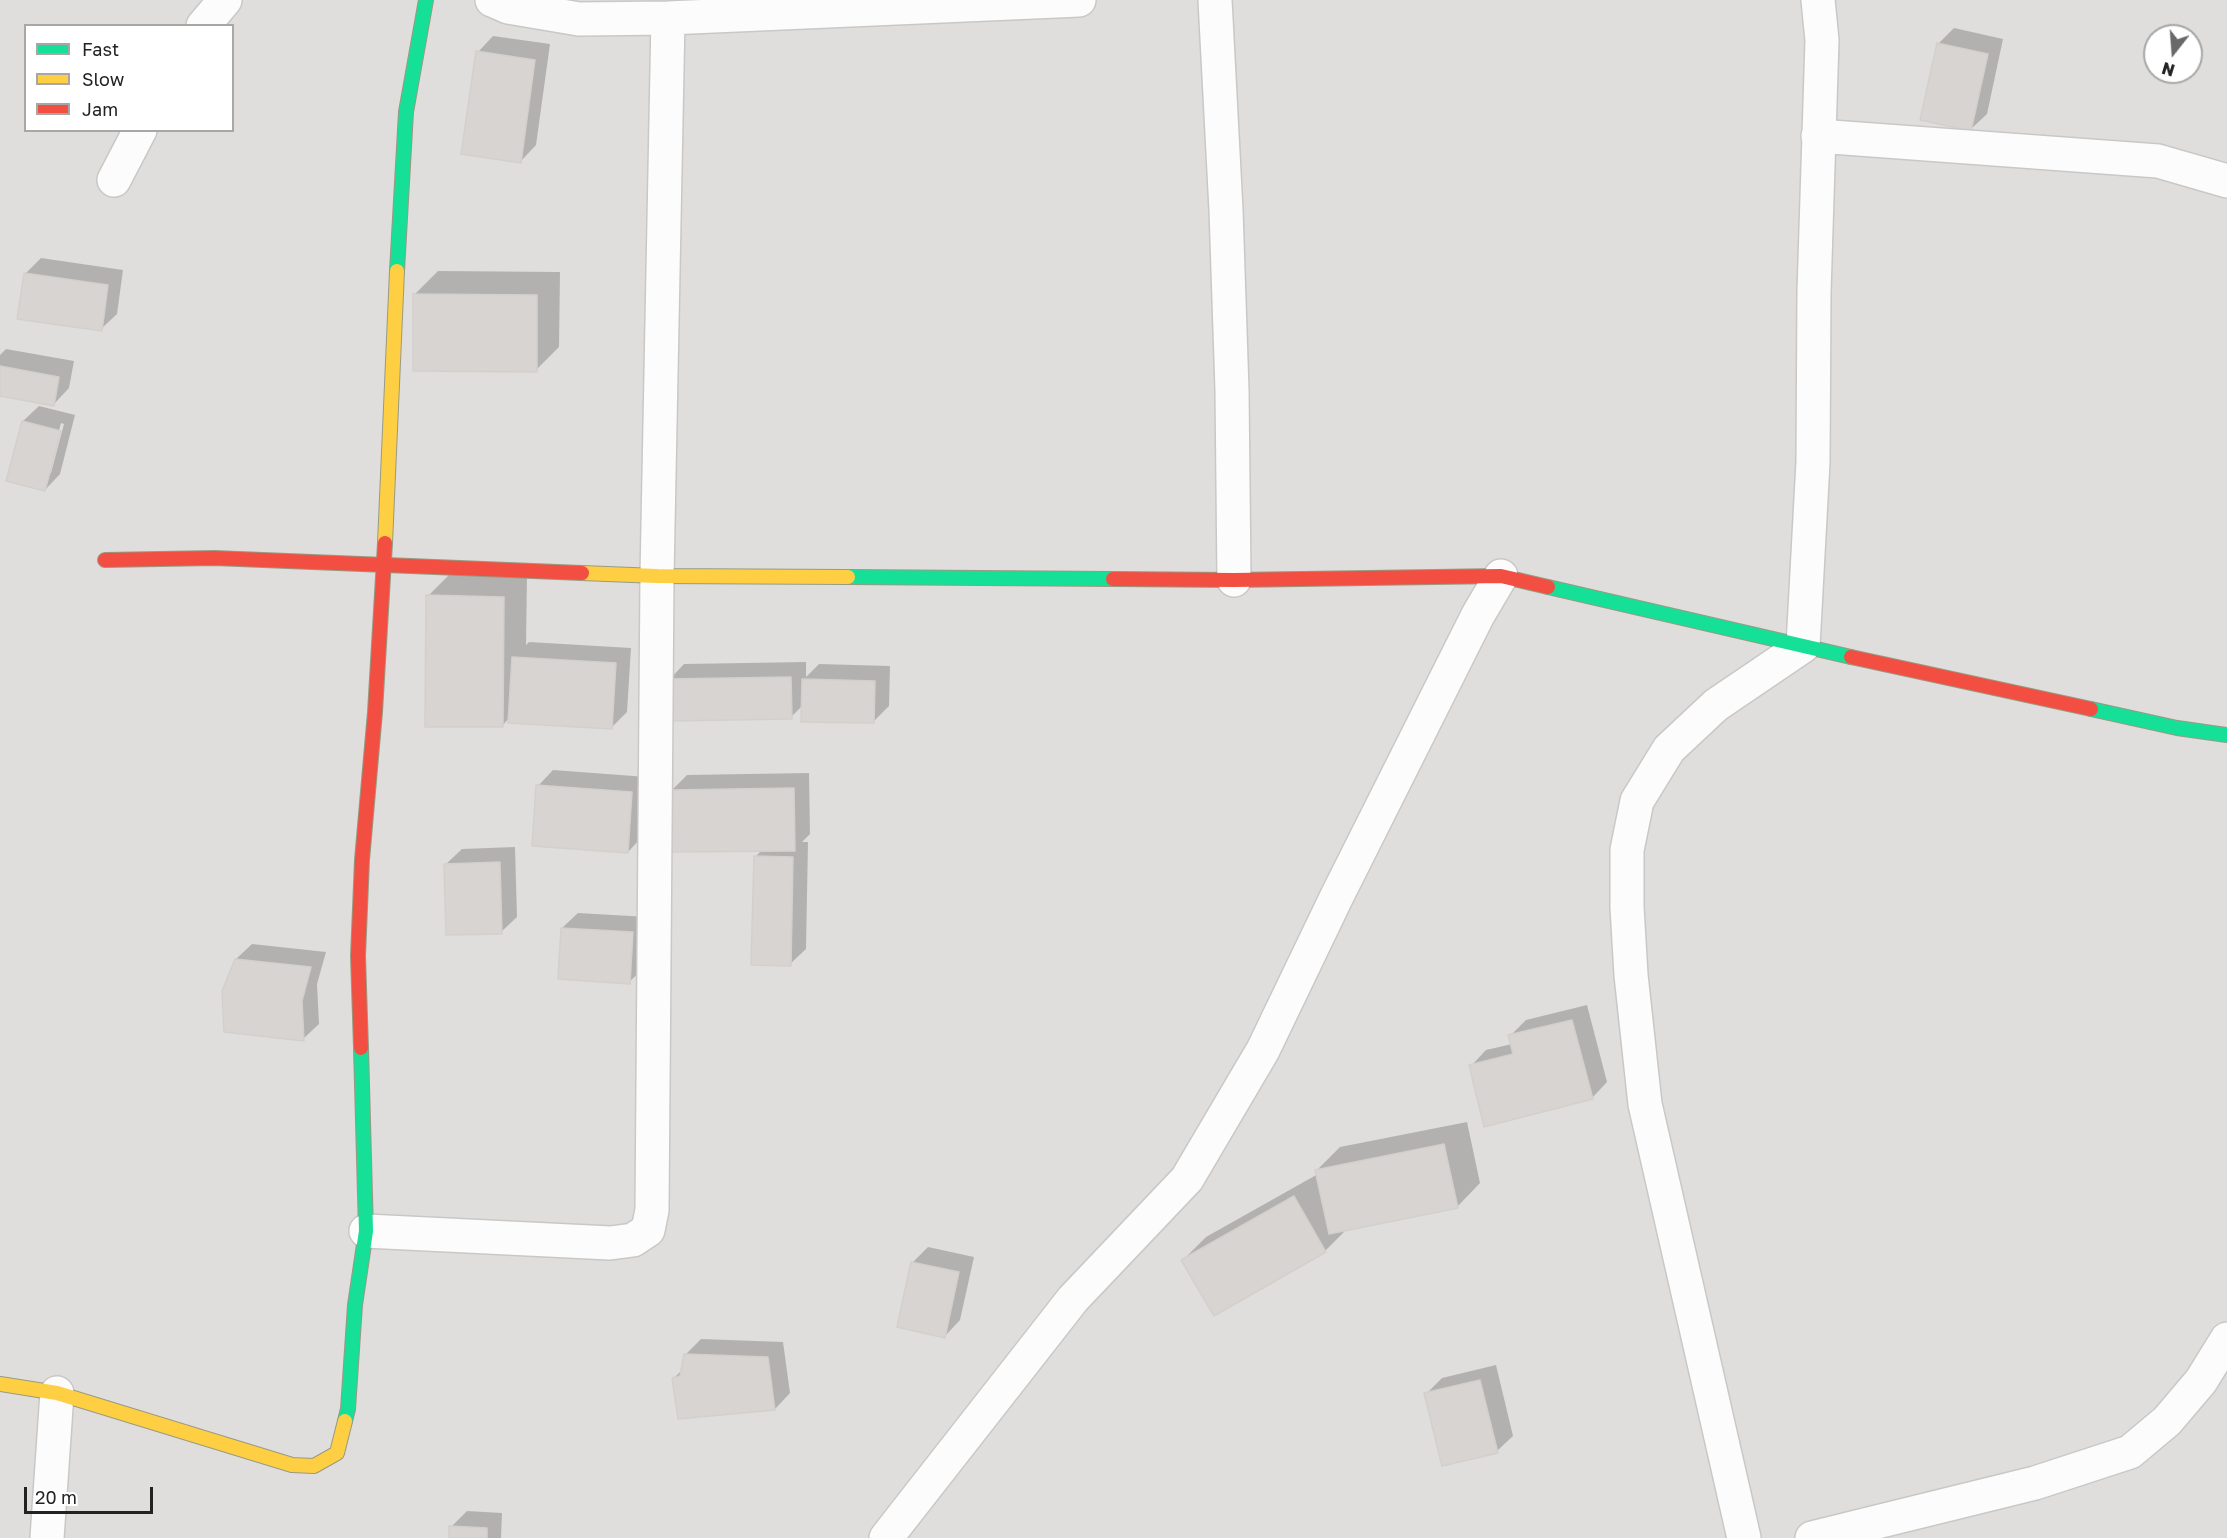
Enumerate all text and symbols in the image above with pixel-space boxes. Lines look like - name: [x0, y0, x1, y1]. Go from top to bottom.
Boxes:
- legend: [24, 24, 234, 132]
- north arrow: [2143, 24, 2203, 84]
- text: Fast: [82, 38, 119, 60]
- text: N: [2160, 58, 2177, 81]
- text: Slow: [82, 68, 124, 90]
- text: Jam: [82, 98, 118, 120]
- scale bar: [27, 1475, 156, 1513]
- text: 20 m: [35, 1486, 77, 1508]

